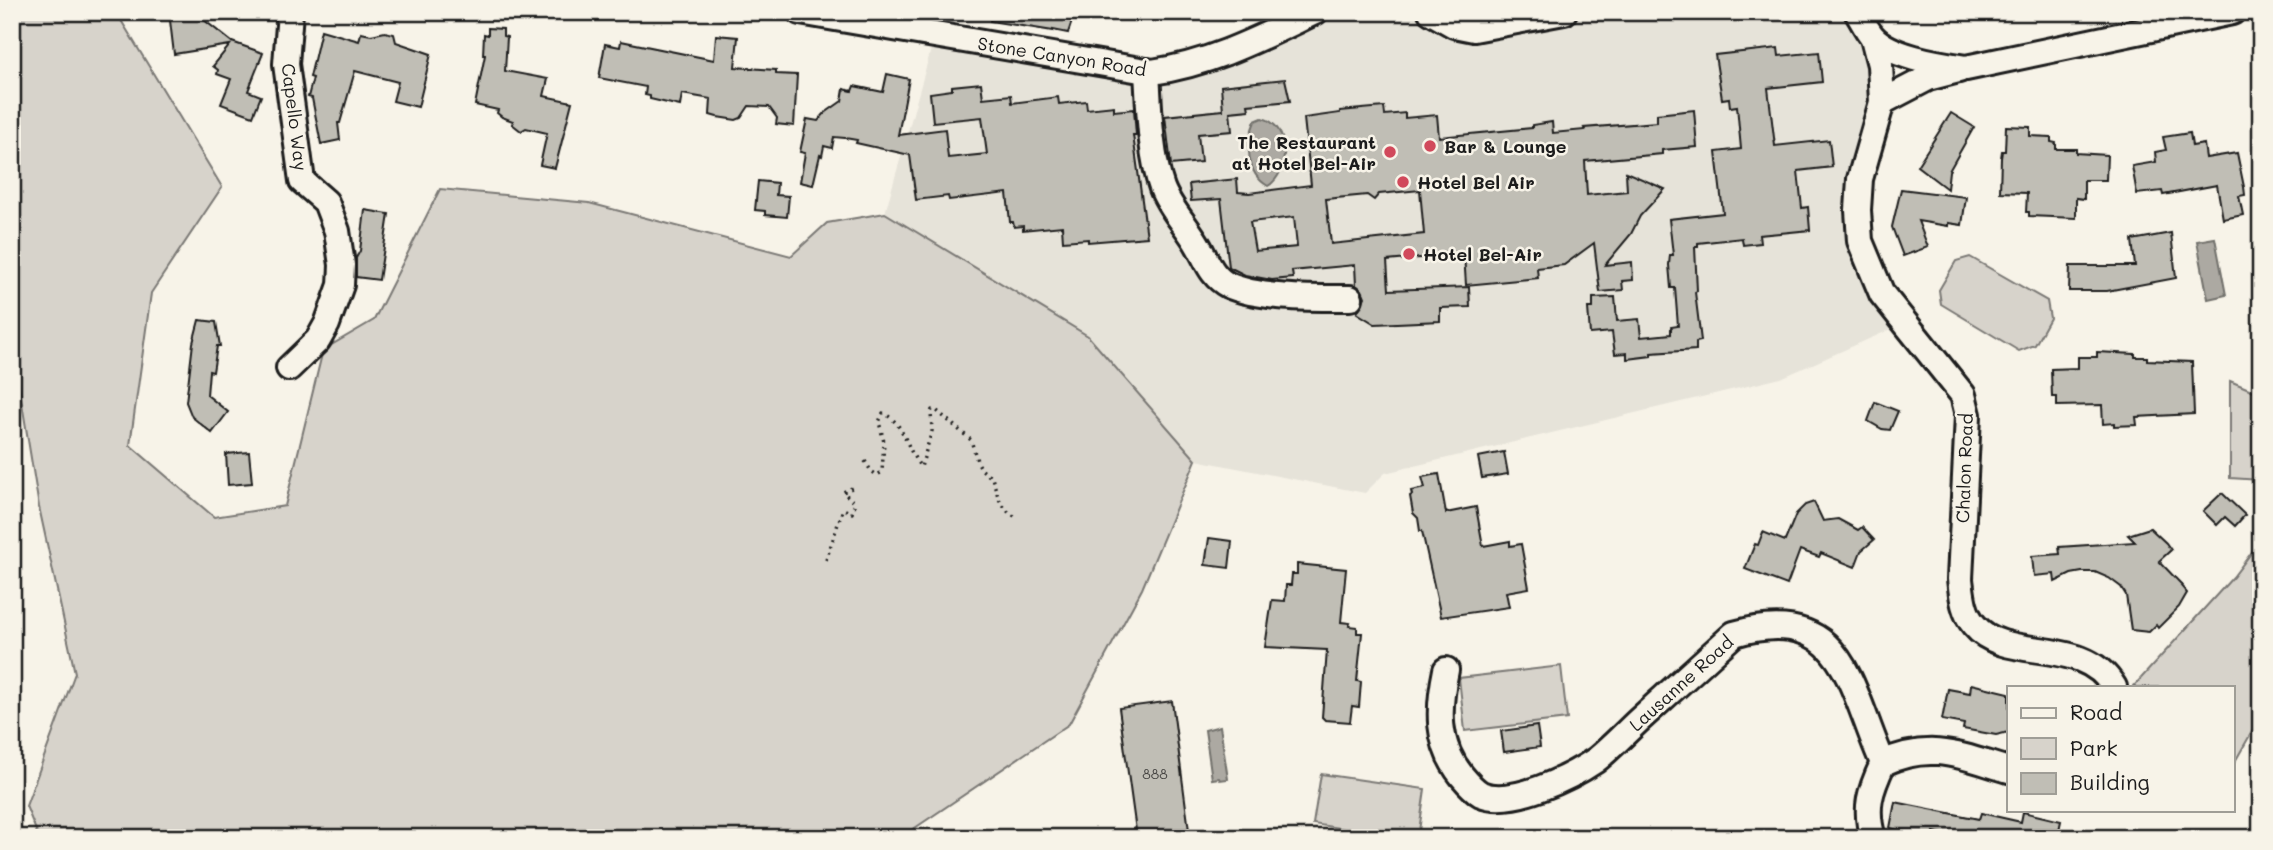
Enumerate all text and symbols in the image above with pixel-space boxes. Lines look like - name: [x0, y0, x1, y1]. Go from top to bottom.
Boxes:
- street label: Stone Canyon Road: [976, 31, 1148, 81]
- street label: Capello Way: [276, 62, 314, 172]
- place label: The Restaurant at Hotel Bel-Air: [1232, 130, 1376, 175]
- place label: Bar & Lounge: [1444, 134, 1567, 158]
- marker: Bar & Lounge: [1422, 138, 1438, 154]
- marker: The Restaurant at Hotel Bel-Air: [1382, 144, 1398, 160]
- place label: Hotel Bel Air: [1417, 170, 1535, 194]
- marker: Hotel Bel Air: [1395, 174, 1411, 190]
- place label: Hotel Bel-Air: [1423, 242, 1542, 266]
- marker: Hotel Bel-Air: [1401, 246, 1417, 262]
- street label: Chalon Road: [1950, 413, 1978, 523]
- street label: Lausanne Road: [1624, 630, 1738, 736]
- legend: [2007, 686, 2234, 812]
- text: Road: [2070, 698, 2122, 725]
- text: Park: [2070, 734, 2118, 761]
- house number: 888: [1142, 764, 1168, 783]
- text: Building: [2070, 768, 2150, 795]

